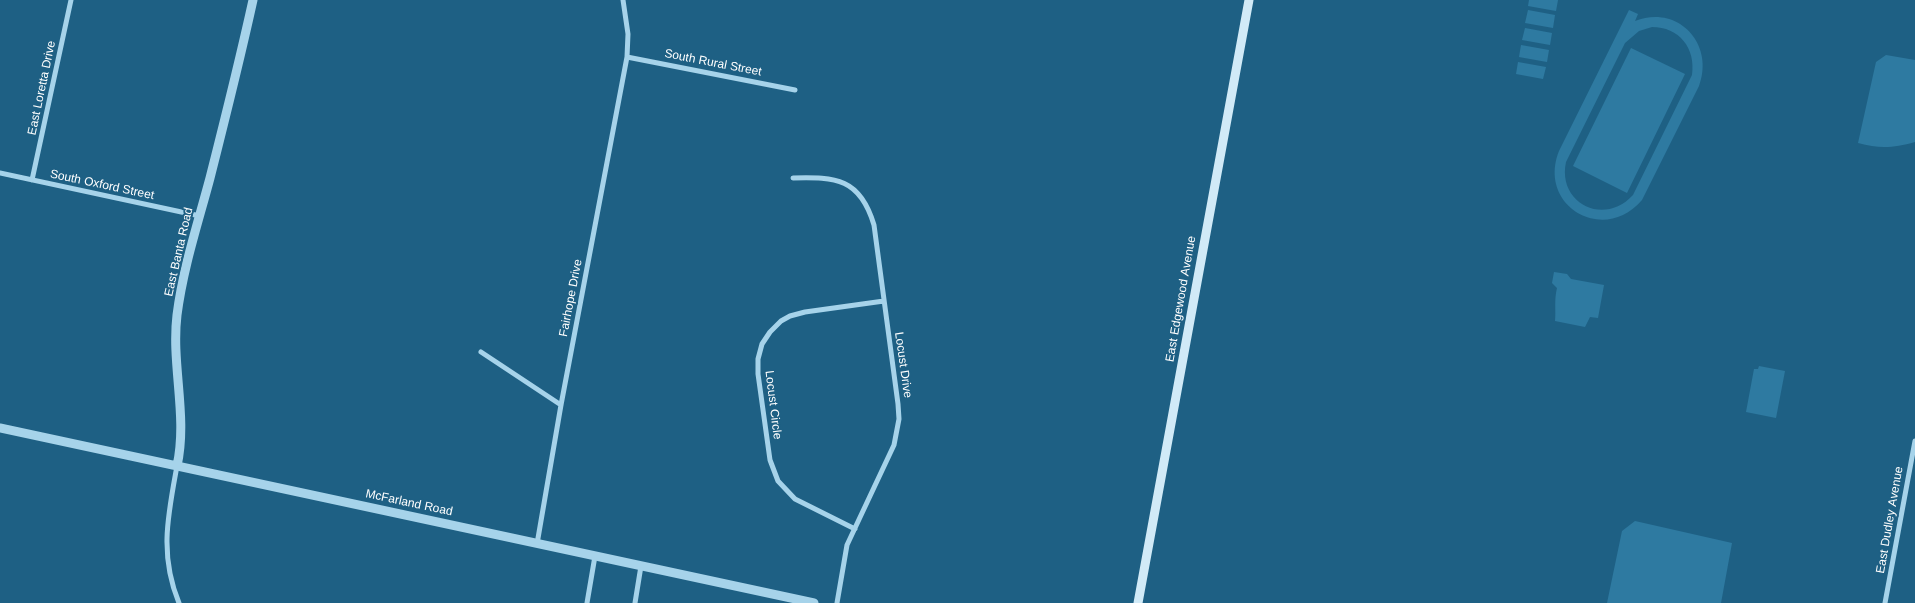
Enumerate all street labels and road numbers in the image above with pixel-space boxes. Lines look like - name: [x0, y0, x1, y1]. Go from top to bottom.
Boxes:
- street label: East Loretta Drive: [25, 40, 59, 136]
- street label: South Rural Street: [663, 47, 763, 79]
- street label: South Oxford Street: [49, 167, 155, 203]
- street label: East Banta Road: [162, 206, 196, 298]
- street label: East Edgewood Avenue: [1163, 235, 1199, 363]
- street label: Fairhope Drive: [556, 258, 586, 338]
- street label: Locust Drive: [891, 331, 915, 399]
- street label: Locust Circle: [762, 370, 784, 440]
- street label: East Dudley Avenue: [1873, 465, 1907, 575]
- street label: McFarland Road: [364, 487, 454, 519]

